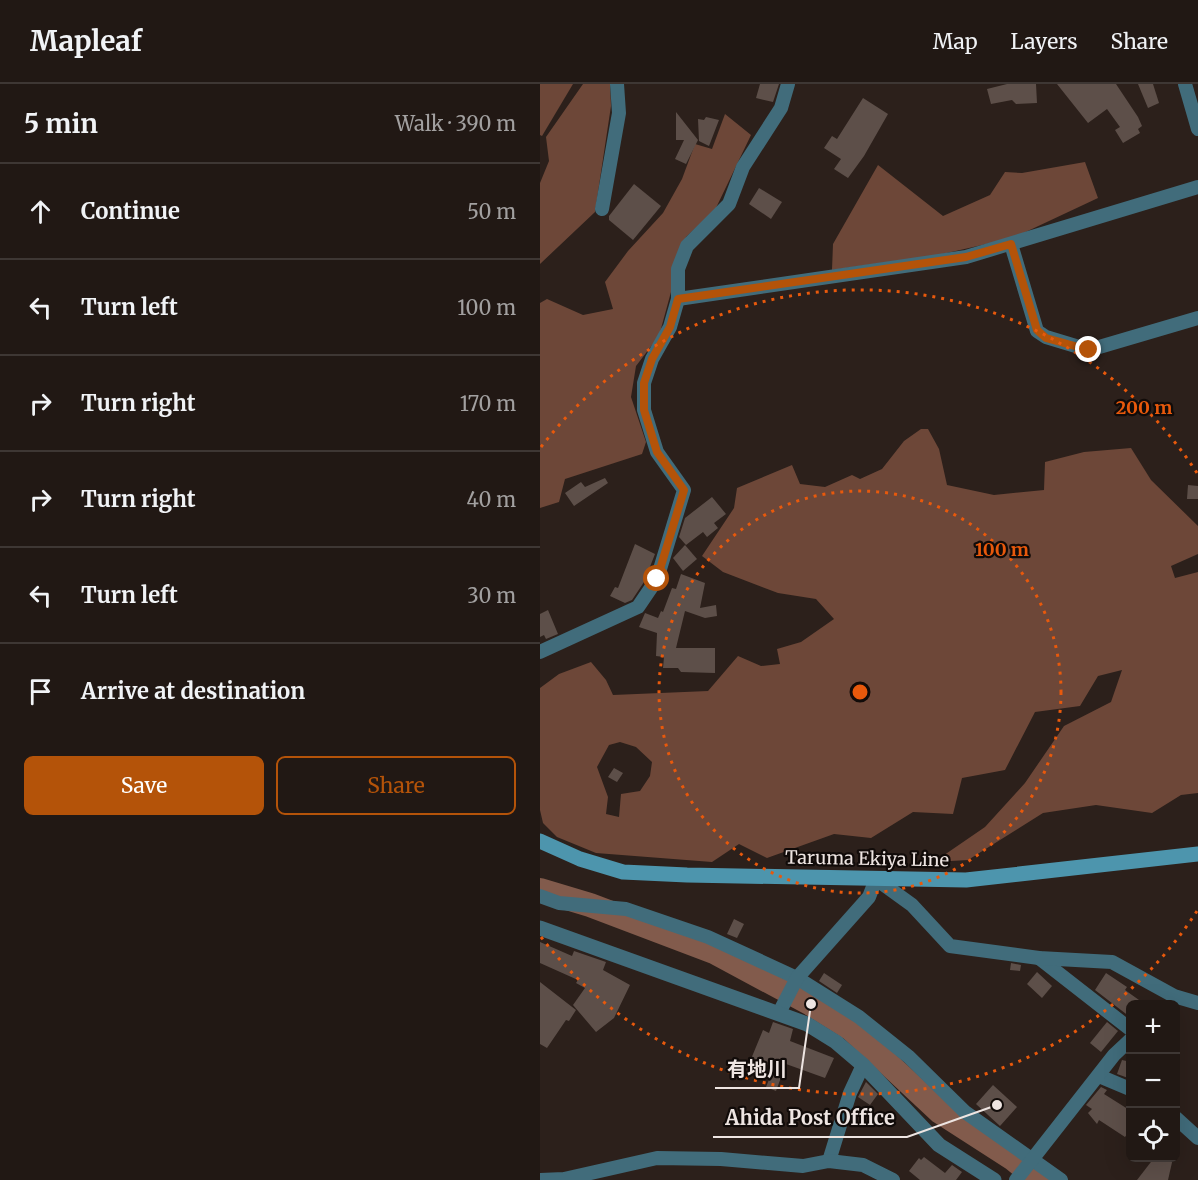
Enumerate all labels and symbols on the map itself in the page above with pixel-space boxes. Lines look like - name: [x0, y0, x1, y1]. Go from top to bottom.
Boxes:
- route end: [1075, 336, 1101, 362]
- text: 200 m: [1116, 396, 1172, 419]
- text: 100 m: [975, 538, 1029, 561]
- route start: [643, 565, 669, 591]
- centre of rings: [850, 682, 870, 702]
- street label: Taruma Ekiya Line: [785, 846, 949, 871]
- callout: 有地川: [715, 1050, 799, 1088]
- text: 有地川: [727, 1056, 787, 1081]
- callout: Ahida Post Office: [713, 1099, 907, 1137]
- text: Ahida Post Office: [724, 1105, 895, 1130]

